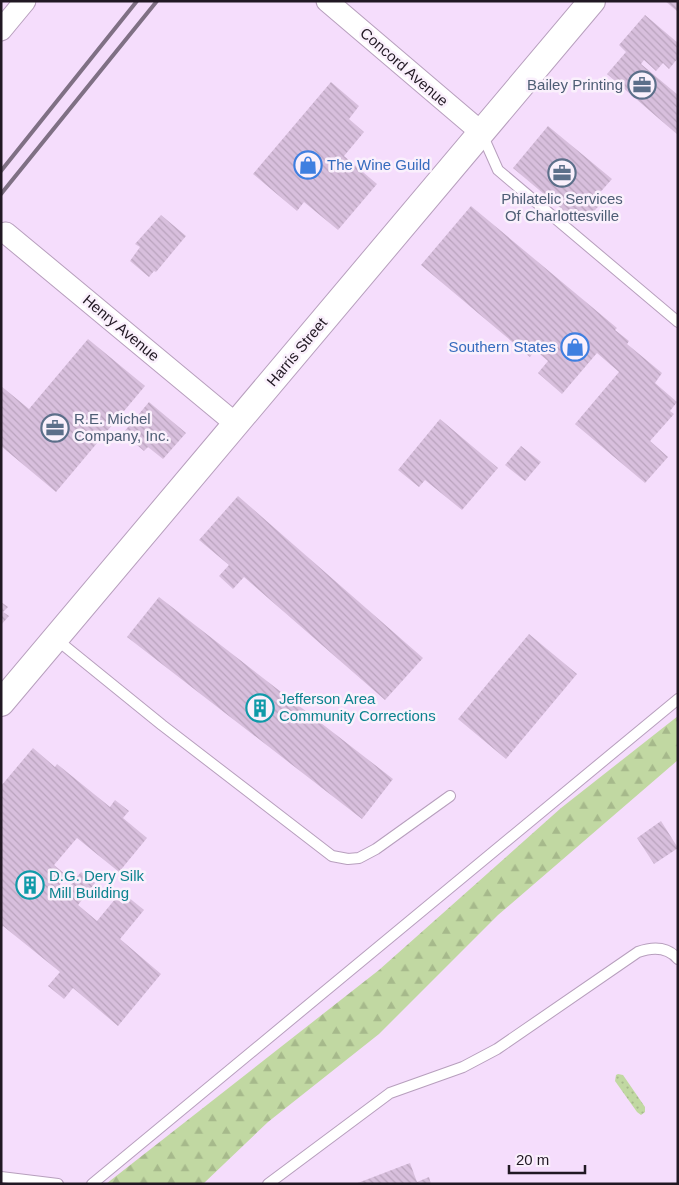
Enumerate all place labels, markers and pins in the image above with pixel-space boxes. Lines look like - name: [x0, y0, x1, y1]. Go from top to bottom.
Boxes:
- office icon: Bailey Printing: [627, 70, 657, 100]
- place label: Bailey Printing: [527, 76, 623, 93]
- shop icon: The Wine Guild: [293, 150, 323, 180]
- place label: The Wine Guild: [327, 156, 430, 173]
- office icon: Philatelic Services Of Charlottesville: [547, 158, 577, 188]
- place label: Philatelic Services Of Charlottesville: [501, 190, 623, 224]
- shop icon: Southern States: [560, 332, 590, 362]
- place label: Southern States: [448, 338, 556, 355]
- place label: R.E. Michel Company, Inc.: [74, 410, 170, 444]
- office icon: R.E. Michel Company, Inc.: [40, 413, 70, 443]
- place label: Jefferson Area Community Corrections: [279, 690, 436, 724]
- building icon: Jefferson Area Community Corrections: [245, 693, 275, 723]
- place label: D.G. Dery Silk Mill Building: [49, 867, 145, 901]
- building icon: D.G. Dery Silk Mill Building: [15, 870, 45, 900]

